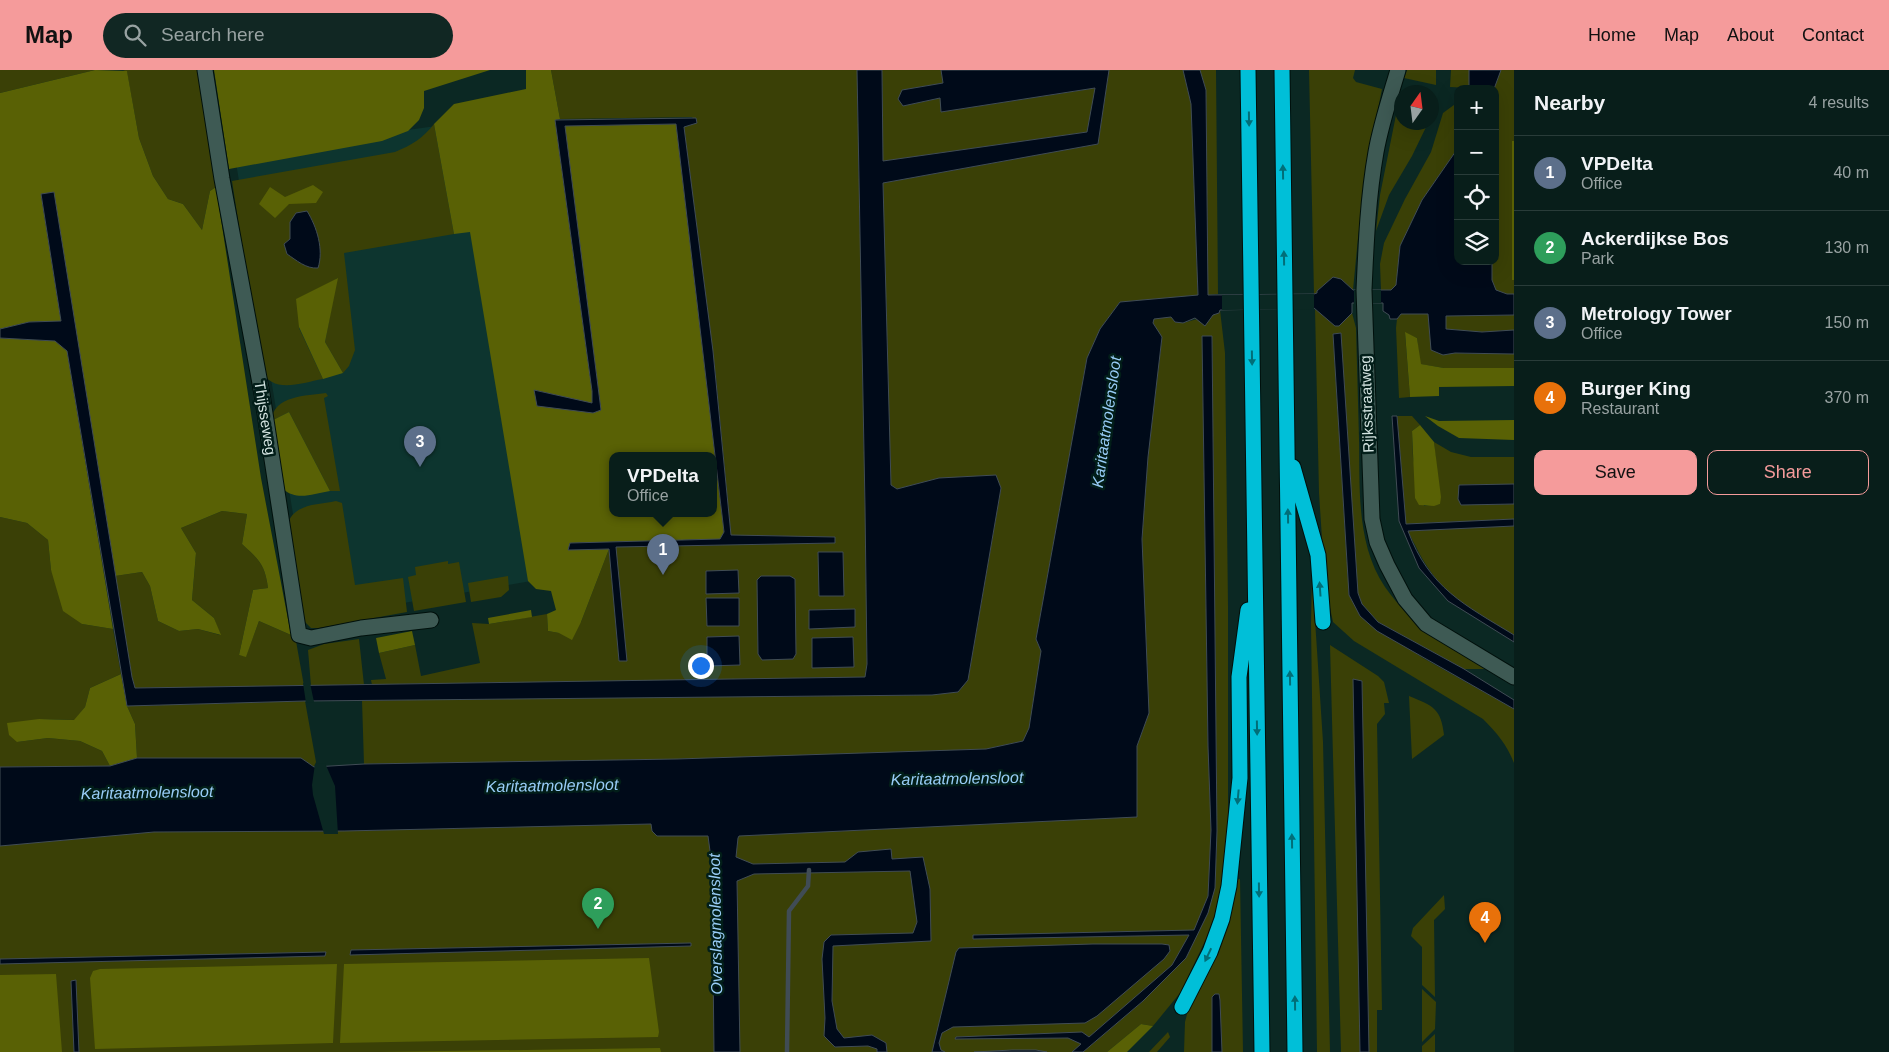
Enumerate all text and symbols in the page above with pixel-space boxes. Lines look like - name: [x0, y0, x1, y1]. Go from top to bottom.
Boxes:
- search box: [103, 13, 453, 58]
- text: Map: [25, 21, 73, 48]
- icon: search: [121, 21, 149, 49]
- text: Search here: [161, 24, 265, 45]
- text: Home: [1588, 25, 1636, 45]
- text: Map: [1664, 25, 1699, 45]
- text: About: [1727, 25, 1774, 45]
- text: Contact: [1802, 25, 1864, 45]
- north arrow: [1394, 85, 1439, 130]
- map controls: [1454, 85, 1499, 265]
- button: +: [1454, 85, 1499, 130]
- text: Nearby: [1534, 91, 1605, 114]
- text: 4 results: [1809, 94, 1869, 111]
- one-way arrow: [1245, 111, 1253, 127]
- button: −: [1454, 130, 1499, 175]
- text: VPDelta: [1581, 153, 1653, 174]
- one-way arrow: [1279, 164, 1287, 180]
- text: 1: [1546, 164, 1554, 181]
- text: 40 m: [1833, 164, 1869, 181]
- button: locate: [1454, 175, 1499, 220]
- text: Office: [1581, 175, 1623, 192]
- button: layers: [1454, 220, 1499, 265]
- text: Ackerdijkse Bos: [1581, 228, 1729, 249]
- text: 2: [1546, 239, 1554, 256]
- text: 130 m: [1825, 239, 1869, 256]
- one-way arrow: [1280, 249, 1288, 265]
- text: Park: [1581, 250, 1614, 267]
- text: Metrology Tower: [1581, 303, 1732, 324]
- text: 3: [1546, 314, 1554, 331]
- text: 150 m: [1825, 314, 1869, 331]
- text: Office: [1581, 325, 1623, 342]
- one-way arrow: [1248, 351, 1256, 367]
- water label: Karitaatmolensloot: [1089, 355, 1124, 489]
- street label: Rijksstraatweg: [1356, 355, 1377, 453]
- text: Burger King: [1581, 378, 1691, 399]
- street label: Thijsseweg: [251, 380, 280, 456]
- text: 4: [1546, 389, 1554, 406]
- text: 370 m: [1825, 389, 1869, 406]
- text: Restaurant: [1581, 400, 1659, 417]
- pin: 3: [404, 426, 436, 467]
- button: Save: [1534, 450, 1697, 495]
- button: Share: [1707, 450, 1869, 495]
- popup: [609, 452, 717, 517]
- text: VPDelta: [627, 465, 699, 486]
- text: Office: [627, 487, 669, 504]
- one-way arrow: [1284, 508, 1292, 524]
- pin: 1: [647, 534, 679, 575]
- one-way arrow: [1316, 580, 1324, 596]
- your location: [688, 653, 714, 679]
- one-way arrow: [1286, 670, 1294, 686]
- one-way arrow: [1253, 720, 1261, 736]
- water label: Karitaatmolensloot: [891, 769, 1024, 788]
- water label: Karitaatmolensloot: [486, 776, 619, 795]
- water label: Karitaatmolensloot: [81, 783, 214, 802]
- one-way arrow: [1234, 789, 1242, 805]
- one-way arrow: [1288, 833, 1296, 849]
- water label: Overslagmolensloot: [706, 853, 725, 995]
- one-way arrow: [1256, 883, 1264, 899]
- pin: 2: [582, 888, 614, 929]
- pin: 4: [1469, 902, 1501, 943]
- one-way arrow: [1204, 948, 1213, 963]
- one-way arrow: [1290, 995, 1298, 1011]

